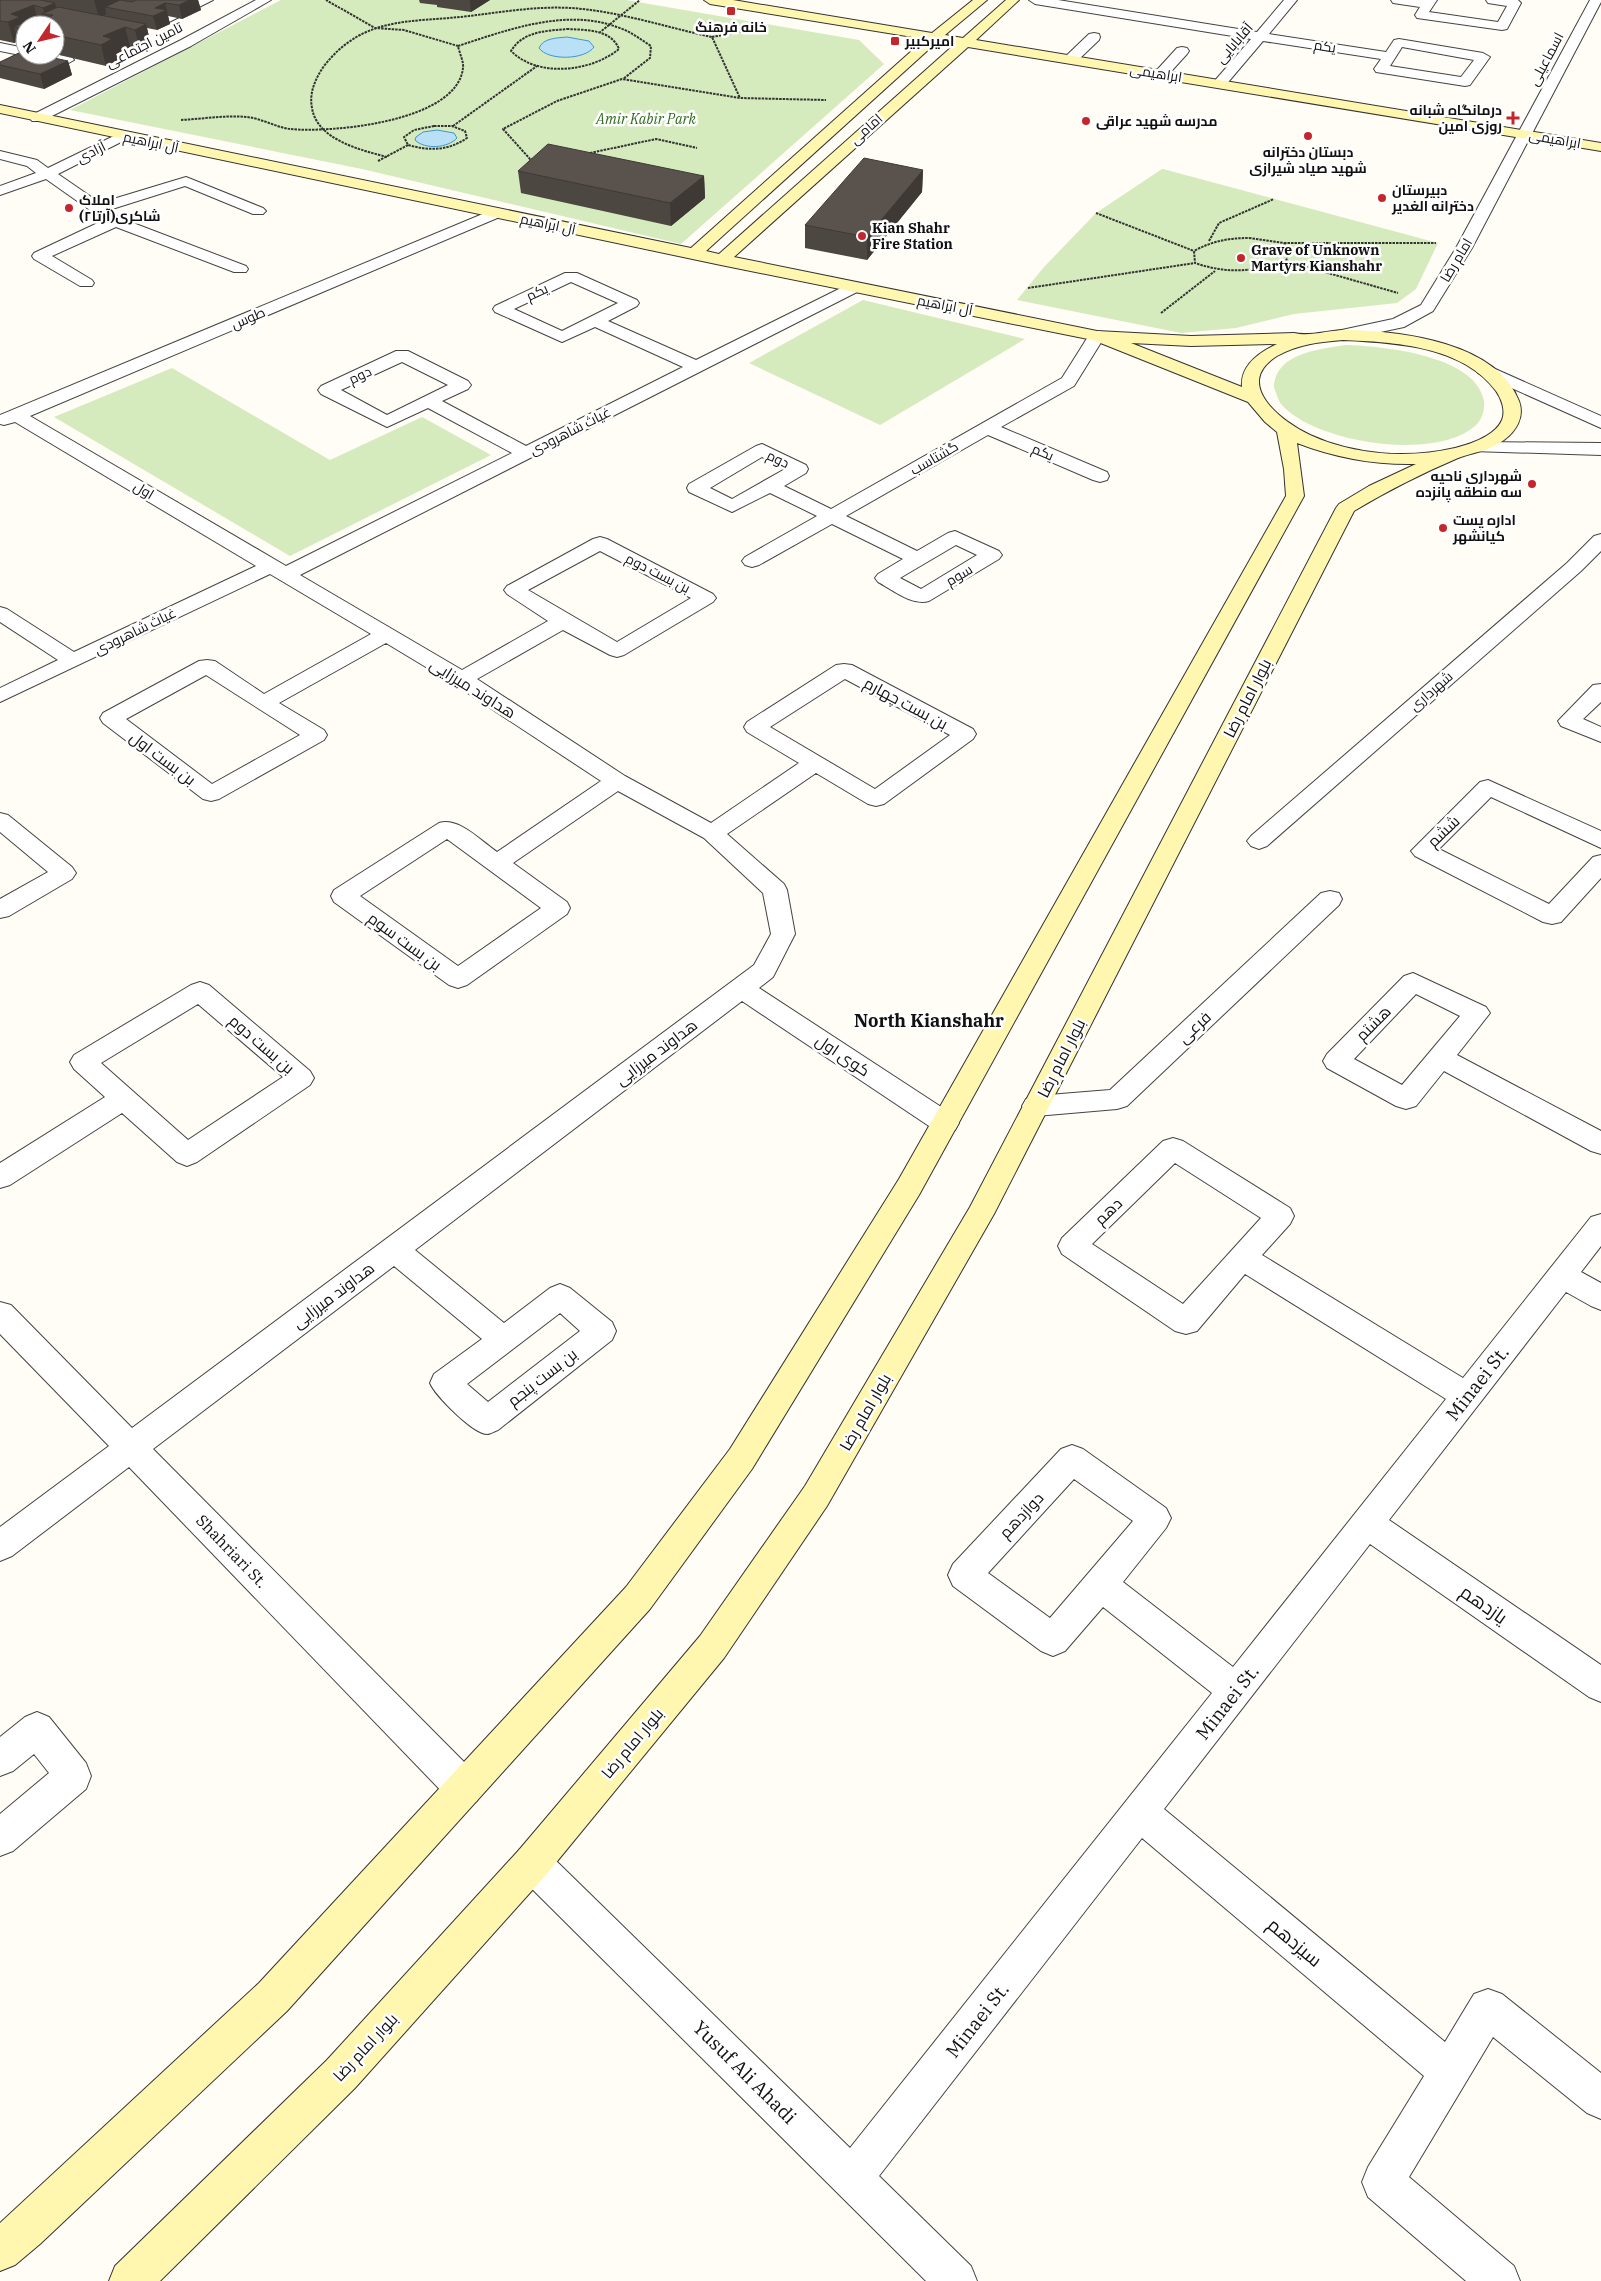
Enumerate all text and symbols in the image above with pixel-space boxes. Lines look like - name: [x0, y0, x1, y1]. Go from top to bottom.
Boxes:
- marker: خانه فرهنگ: [725, 5, 737, 17]
- north arrow: [15, 15, 65, 65]
- street label: تامین اجتماعی: [103, 18, 186, 72]
- place label: خانه فرهنگ: [695, 18, 767, 36]
- street label: آقابابایی: [1211, 19, 1257, 67]
- street label: اسماعیلی: [1524, 29, 1568, 89]
- place label: امیرکبیر: [904, 32, 955, 50]
- marker: امیرکبیر: [889, 35, 901, 47]
- street label: یکم: [1312, 35, 1338, 58]
- text: N: [19, 38, 40, 57]
- street label: ابراهیمی: [1129, 60, 1183, 86]
- place label: درمانگاه شبانه روزی امین: [1409, 101, 1502, 135]
- park label: Amir Kabir Park: [595, 110, 697, 128]
- street label: امامی: [846, 110, 886, 148]
- marker: درمانگاه شبانه روزی امین: [1506, 111, 1520, 125]
- place label: مدرسه شهید عراقی: [1096, 112, 1218, 130]
- marker: مدرسه شهید عراقی: [1080, 115, 1092, 127]
- street label: ابراهیمی: [1528, 126, 1582, 152]
- street label: آل ابراهیم: [121, 127, 181, 158]
- marker: دبستان دخترانه شهید صیاد شیرازی: [1302, 130, 1314, 142]
- street label: آزادی: [73, 137, 109, 167]
- place label: دبستان دخترانه شهید صیاد شیرازی: [1249, 143, 1367, 177]
- place label: دبیرستان دخترانه الغدیر: [1391, 181, 1474, 215]
- place label: املاک شاکری(آرتا۲): [79, 191, 160, 225]
- marker: دبیرستان دخترانه الغدیر: [1376, 192, 1388, 204]
- marker: املاک شاکری(آرتا۲): [63, 202, 75, 214]
- street label: آل ابراهیم: [518, 209, 578, 240]
- place label: Kian Shahr Fire Station: [872, 219, 953, 253]
- marker: Kian Shahr Fire Station: [856, 230, 868, 242]
- street label: امام رضا: [1436, 235, 1477, 286]
- place label: Grave of Unknown Martyrs Kianshahr: [1251, 241, 1382, 275]
- marker: Grave of Unknown Martyrs Kianshahr: [1235, 252, 1247, 264]
- street label: یکم: [523, 279, 552, 306]
- street label: آل ابراهیم: [915, 291, 975, 320]
- street label: طوس: [228, 303, 268, 333]
- street label: دوم: [346, 362, 375, 389]
- street label: غیاث شاهرودی: [526, 403, 614, 459]
- street label: گشتاسب: [907, 437, 961, 479]
- street label: یکم: [1029, 439, 1057, 466]
- street label: دوم: [763, 446, 792, 473]
- place label: شهرداری ناحیه سه منطقه پانزده: [1416, 467, 1522, 503]
- street label: اول: [130, 477, 158, 503]
- marker: شهرداری ناحیه سه منطقه پانزده: [1526, 478, 1538, 490]
- place label: اداره پست کیانشهر: [1452, 511, 1516, 545]
- marker: اداره پست کیانشهر: [1437, 522, 1449, 534]
- street label: بن بست دوم: [622, 549, 693, 598]
- street label: سوم: [942, 560, 976, 591]
- street label: غیاث شاهرودی: [91, 603, 179, 659]
- street label: هداوند میرزایی: [426, 654, 520, 723]
- street label: بلوار امام رضا: [1219, 655, 1277, 742]
- street label: شهرداری: [1406, 667, 1456, 715]
- street label: بن بست چهارم: [860, 672, 951, 735]
- street label: بن بست اول: [125, 727, 200, 790]
- street label: ششم: [1423, 811, 1465, 853]
- street label: بن بست سوم: [363, 907, 446, 976]
- street label: هشتم: [1351, 1001, 1396, 1046]
- street label: فرعی: [1173, 1007, 1215, 1048]
- district label: North Kianshahr: [854, 1009, 1004, 1032]
- street label: بن بست دوم: [224, 1010, 299, 1079]
- street label: هداوند میرزایی: [611, 1015, 702, 1090]
- street label: بلوار امام رضا: [1033, 1015, 1091, 1102]
- street label: کوی اول: [812, 1030, 874, 1081]
- street label: دهم: [1090, 1193, 1127, 1230]
- street label: هداوند میرزایی: [288, 1258, 379, 1333]
- street label: Minaei St.: [1440, 1341, 1514, 1425]
- street label: بن بست پنجم: [503, 1344, 582, 1412]
- street label: بلوار امام رضا: [835, 1370, 897, 1455]
- street label: دوازدهم: [995, 1488, 1049, 1544]
- street label: Shahriari St.: [192, 1510, 272, 1592]
- street label: یازدهم: [1454, 1579, 1512, 1631]
- street label: Minaei St.: [1190, 1660, 1264, 1744]
- street label: بلوار امام رضا: [597, 1704, 669, 1784]
- street label: سیزدهم: [1262, 1912, 1327, 1973]
- street label: Minaei St.: [940, 1978, 1014, 2062]
- street label: بلوار امام رضا: [328, 2009, 403, 2087]
- street label: Yusuf Ali Ahadi: [688, 2015, 802, 2129]

